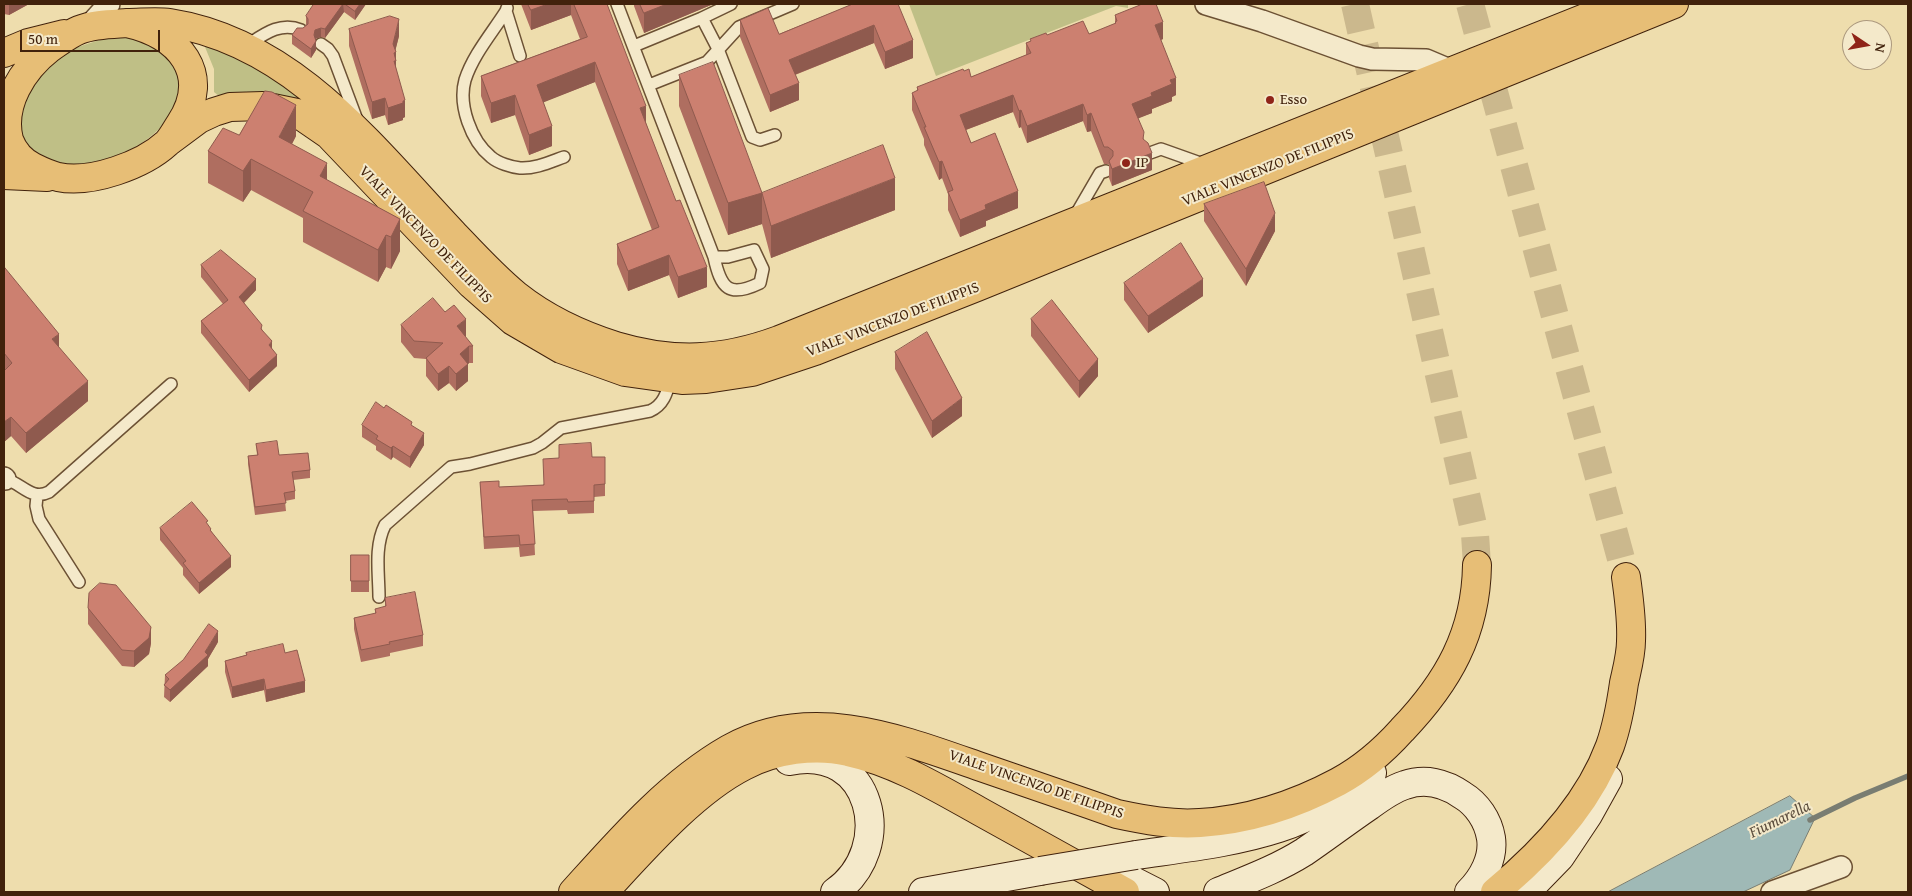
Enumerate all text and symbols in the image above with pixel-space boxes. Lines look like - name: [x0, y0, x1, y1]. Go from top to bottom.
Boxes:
- scale bar: [22, 20, 162, 52]
- north arrow: [1842, 20, 1892, 70]
- text: 50 m: [28, 28, 58, 49]
- text: N: [1870, 41, 1891, 55]
- place label: Esso: [1280, 91, 1307, 109]
- marker: Esso: [1264, 94, 1276, 106]
- street label: VIALE VINCENZO DE FILIPPIS: [1179, 125, 1357, 211]
- place label: IP: [1136, 154, 1149, 172]
- marker: IP: [1120, 157, 1132, 169]
- street label: VIALE VINCENZO DE FILIPPIS: [355, 163, 495, 307]
- street label: VIALE VINCENZO DE FILIPPIS: [804, 279, 982, 361]
- street label: VIALE VINCENZO DE FILIPPIS: [946, 747, 1126, 823]
- water label: Fiumarella: [1746, 797, 1814, 843]

